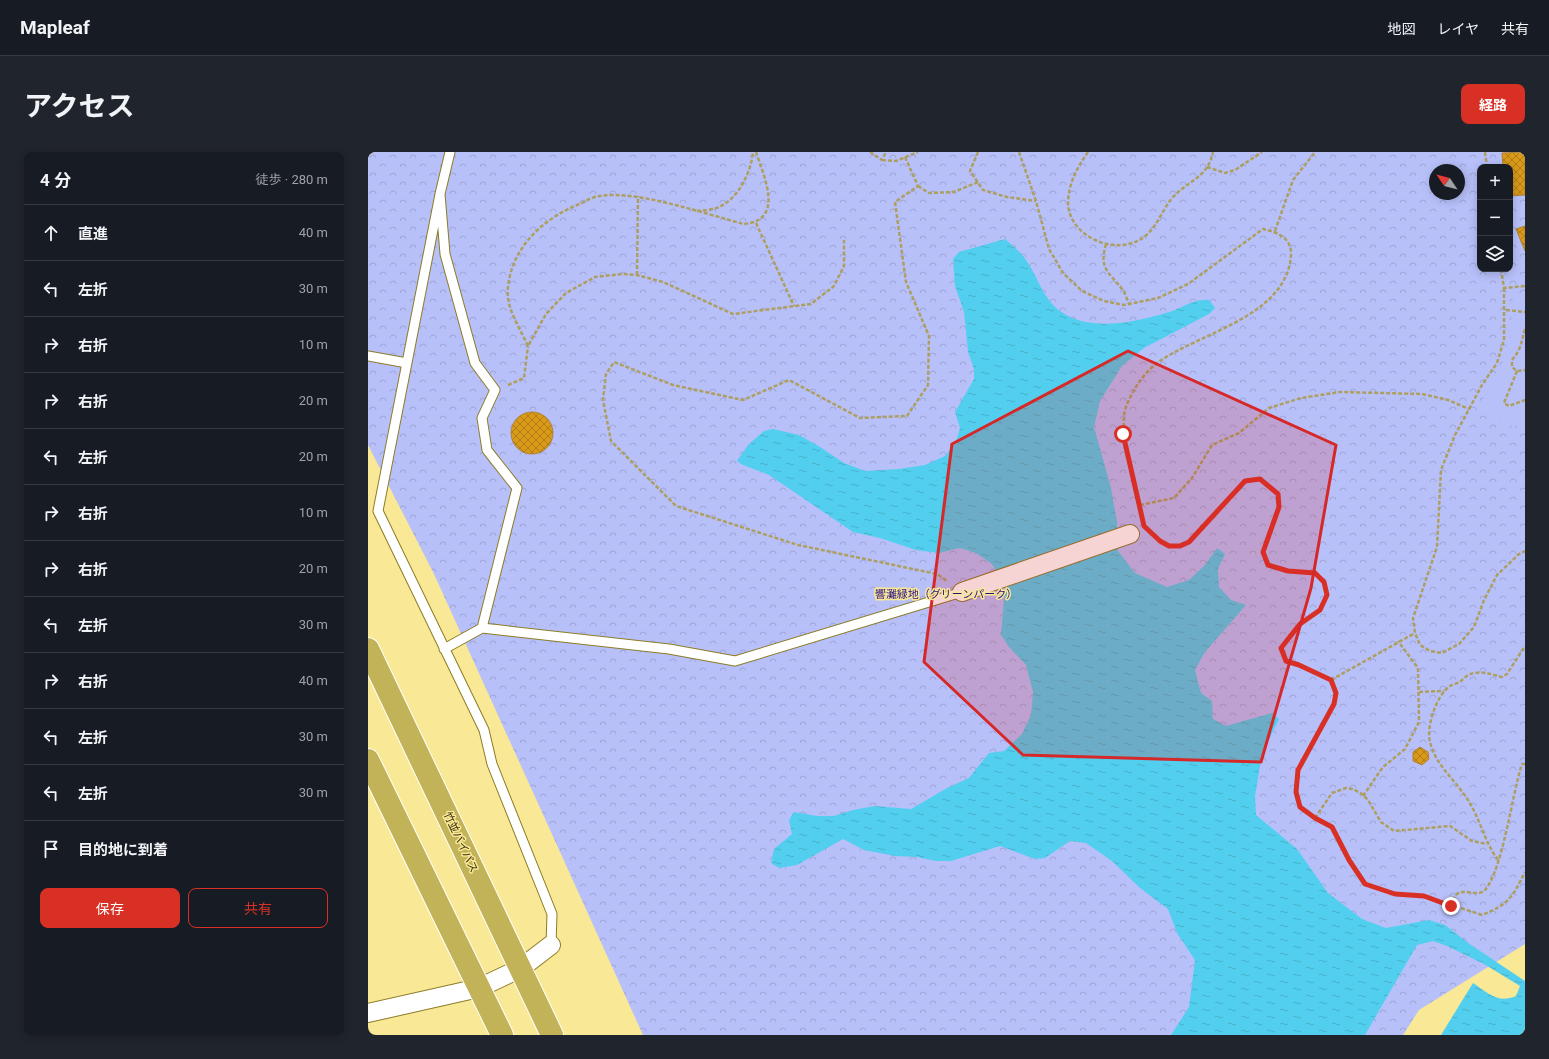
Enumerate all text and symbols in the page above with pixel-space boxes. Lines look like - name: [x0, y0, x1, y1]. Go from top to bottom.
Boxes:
- text: Mapleaf: [20, 16, 90, 39]
- text: 地図: [1387, 21, 1415, 37]
- text: レイヤ: [1437, 21, 1479, 37]
- text: 共有: [1501, 21, 1529, 37]
- button: 経路: [1461, 84, 1525, 124]
- text: アクセス: [24, 90, 135, 123]
- north arrow: [1429, 164, 1465, 200]
- map controls: [1477, 164, 1513, 272]
- button: +: [1477, 164, 1513, 200]
- text: 4 分: [40, 170, 71, 190]
- text: 徒歩 · 280 m: [256, 172, 328, 187]
- button: −: [1477, 200, 1513, 236]
- icon: ahead: [40, 222, 62, 244]
- text: 直進: [78, 225, 108, 243]
- text: 40 m: [299, 225, 328, 240]
- button: layers: [1477, 236, 1513, 272]
- icon: left: [40, 278, 62, 300]
- text: 左折: [78, 281, 108, 299]
- text: 30 m: [299, 281, 328, 296]
- icon: right: [40, 334, 62, 356]
- text: 右折: [78, 337, 108, 355]
- text: 10 m: [299, 337, 328, 352]
- icon: right: [40, 390, 62, 412]
- text: 右折: [78, 393, 108, 411]
- text: 20 m: [299, 393, 328, 408]
- route start: [1114, 425, 1132, 443]
- icon: left: [40, 446, 62, 468]
- text: 左折: [78, 449, 108, 467]
- text: 20 m: [299, 449, 328, 464]
- icon: right: [40, 502, 62, 524]
- text: 右折: [78, 505, 108, 523]
- text: 10 m: [299, 505, 328, 520]
- icon: right: [40, 558, 62, 580]
- text: 右折: [78, 561, 108, 579]
- text: 20 m: [299, 561, 328, 576]
- park label: 響灘緑地（グリーンパーク）: [875, 588, 1017, 601]
- icon: left: [40, 614, 62, 636]
- text: 左折: [78, 617, 108, 635]
- text: 30 m: [299, 617, 328, 632]
- icon: right: [40, 670, 62, 692]
- text: 右折: [78, 673, 108, 691]
- text: 40 m: [299, 673, 328, 688]
- icon: left: [40, 726, 62, 748]
- text: 左折: [78, 729, 108, 747]
- text: 30 m: [299, 729, 328, 744]
- icon: left: [40, 782, 62, 804]
- text: 左折: [78, 785, 108, 803]
- text: 30 m: [299, 785, 328, 800]
- street label: 竹並バイパス: [441, 810, 480, 875]
- icon: arrive: [40, 838, 62, 860]
- text: 目的地に到着: [78, 841, 168, 859]
- button: 保存: [40, 888, 180, 928]
- button: 共有: [188, 888, 328, 928]
- route end: [1442, 897, 1460, 915]

